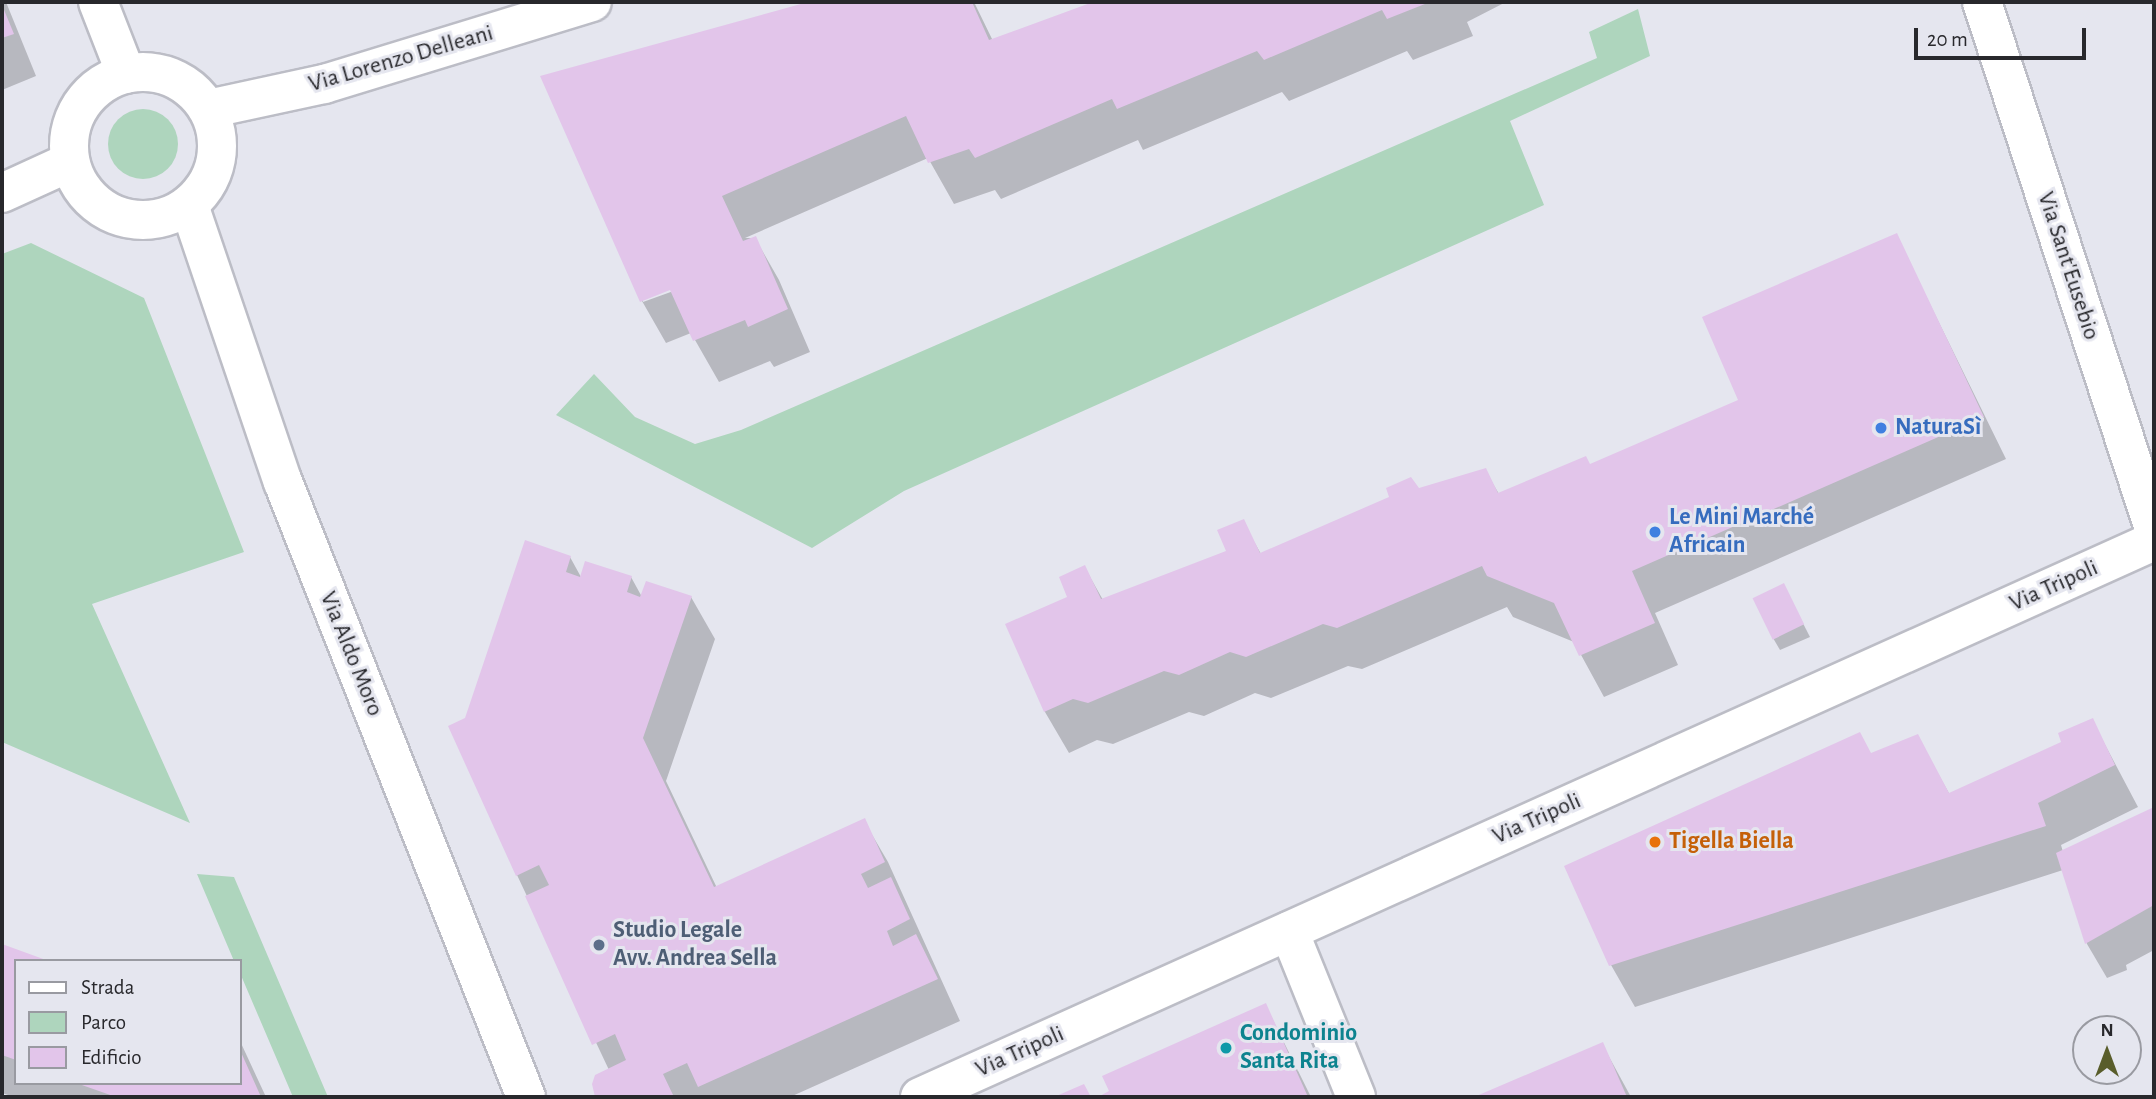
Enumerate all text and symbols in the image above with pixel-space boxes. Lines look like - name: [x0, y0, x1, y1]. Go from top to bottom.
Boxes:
- scale bar: [1918, 14, 2090, 58]
- street label: Via Lorenzo Delleani: [305, 19, 497, 99]
- text: 20 m: [1927, 29, 1968, 50]
- street label: Via Sant'Eusebio: [2031, 188, 2105, 344]
- place label: NaturaSì: [1895, 414, 1981, 442]
- marker: NaturaSì: [1873, 420, 1889, 436]
- place label: Le Mini Marché Africain: [1669, 504, 1814, 560]
- marker: Le Mini Marché Africain: [1647, 524, 1663, 540]
- street label: Via Tripoli: [2005, 554, 2103, 618]
- street label: Via Aldo Moro: [313, 587, 389, 721]
- street label: Via Tripoli: [1488, 787, 1586, 851]
- place label: Tigella Biella: [1669, 828, 1794, 856]
- marker: Tigella Biella: [1647, 834, 1663, 850]
- place label: Studio Legale Avv. Andrea Sella: [613, 917, 777, 973]
- marker: Studio Legale Avv. Andrea Sella: [591, 937, 607, 953]
- legend: [14, 959, 242, 1085]
- text: Strada: [81, 977, 134, 998]
- text: Parco: [81, 1012, 126, 1033]
- north arrow: [2072, 1015, 2142, 1085]
- street label: Via Tripoli: [971, 1020, 1069, 1084]
- place label: Condominio Santa Rita: [1240, 1020, 1357, 1076]
- text: N: [2100, 1021, 2114, 1040]
- marker: Condominio Santa Rita: [1218, 1040, 1234, 1056]
- text: Edificio: [81, 1047, 142, 1068]

